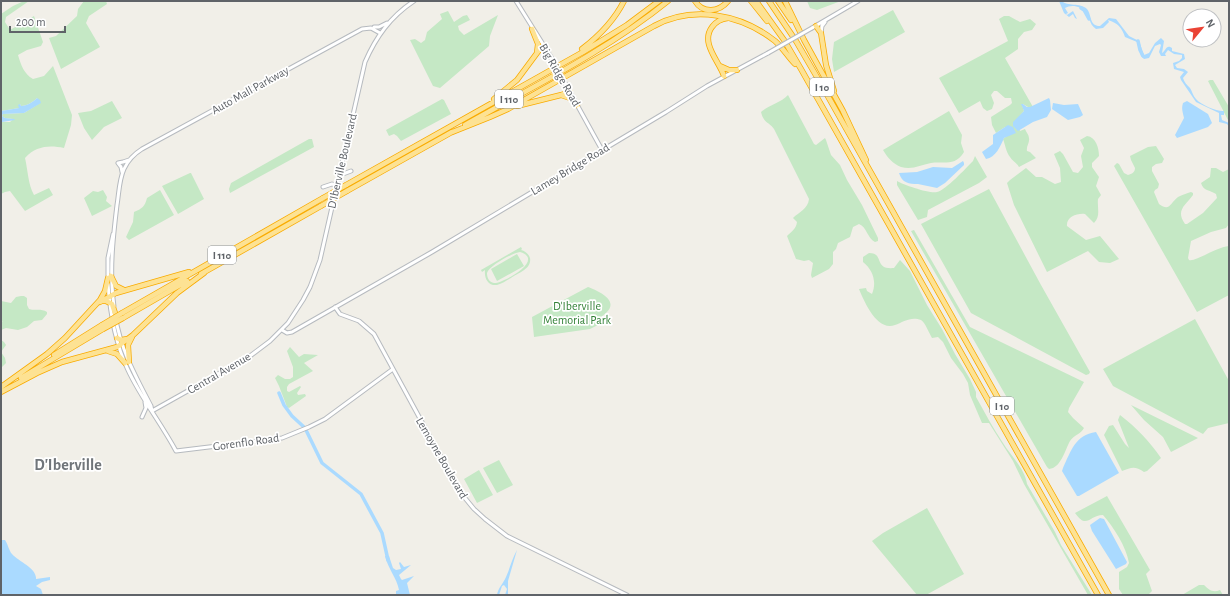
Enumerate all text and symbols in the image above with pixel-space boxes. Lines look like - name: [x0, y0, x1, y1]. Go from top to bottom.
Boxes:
- scale bar: [10, 8, 65, 34]
- north arrow: [1182, 8, 1222, 48]
- text: 200 m: [16, 16, 46, 28]
- text: N: [1204, 17, 1217, 29]
- street label: Big Ridge Road: [537, 42, 583, 108]
- street label: Auto Mall Parkway: [209, 64, 291, 117]
- road number: I 10: [810, 78, 834, 96]
- road number: I 110: [495, 90, 523, 108]
- street label: D'Iberville Boulevard: [325, 112, 359, 210]
- street label: Lamey Bridge Road: [529, 141, 612, 198]
- road number: I 110: [208, 246, 236, 264]
- park label: D'Iberville Memorial Park: [543, 300, 612, 326]
- street label: Central Avenue: [185, 350, 253, 396]
- road number: I 10: [990, 397, 1014, 415]
- street label: Lemoyne Boulevard: [413, 415, 470, 501]
- street label: Gorenflo Road: [212, 431, 280, 453]
- district label: D'Iberville: [34, 457, 102, 473]

